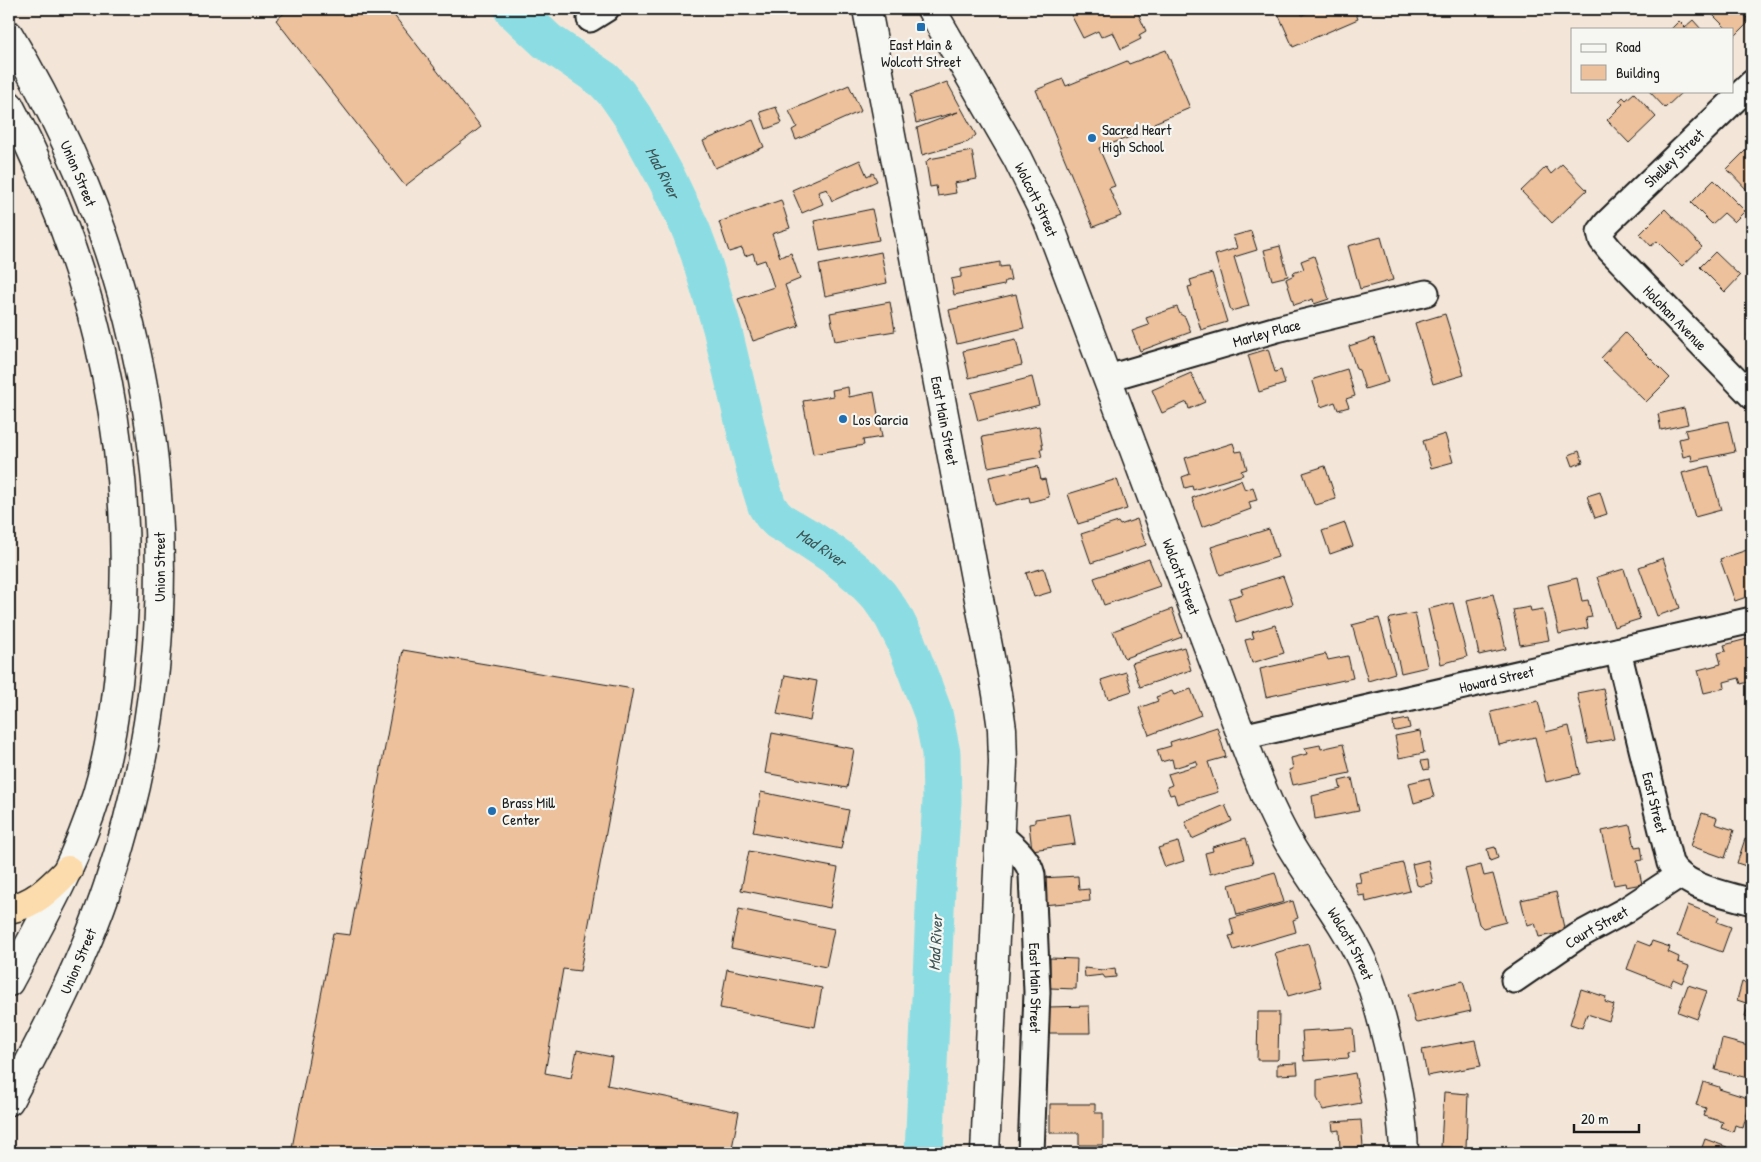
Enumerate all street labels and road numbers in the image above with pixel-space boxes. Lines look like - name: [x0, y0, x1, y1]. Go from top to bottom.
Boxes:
- street label: Shelley Street: [1639, 123, 1709, 192]
- street label: Union Street: [56, 137, 102, 210]
- street label: Wolcott Street: [1010, 159, 1064, 240]
- street label: Holohan Avenue: [1639, 280, 1712, 355]
- street label: Marley Place: [1230, 313, 1303, 352]
- street label: East Main Street: [926, 374, 964, 468]
- street label: Union Street: [149, 531, 170, 602]
- street label: Wolcott Street: [1158, 535, 1206, 618]
- street label: Howard Street: [1457, 660, 1537, 697]
- street label: East Street: [1638, 770, 1673, 836]
- street label: Court Street: [1560, 900, 1632, 953]
- street label: Wolcott Street: [1323, 903, 1380, 983]
- street label: Union Street: [55, 924, 102, 997]
- street label: East Main Street: [1024, 942, 1048, 1034]

